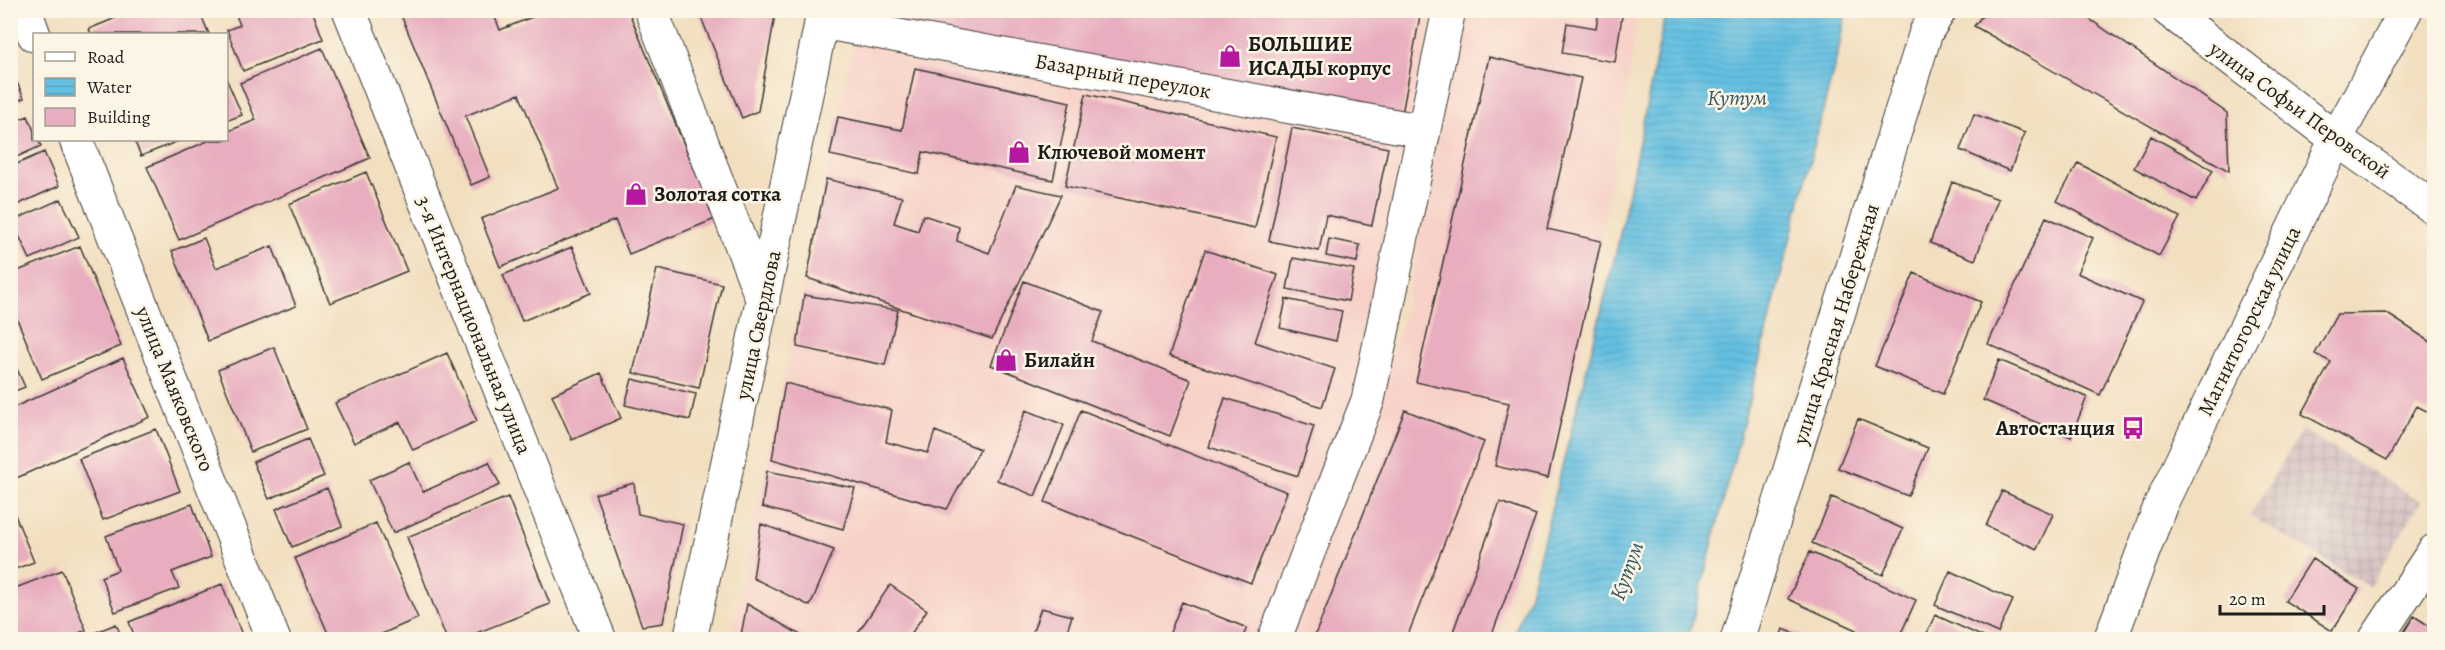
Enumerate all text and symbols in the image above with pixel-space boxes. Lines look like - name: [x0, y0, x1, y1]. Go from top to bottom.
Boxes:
- place label: БОЛЬШИЕ ИСАДЫ корпус: [1248, 30, 1391, 82]
- legend: [33, 33, 228, 141]
- street label: улица Софьи Перовской: [2203, 34, 2396, 185]
- shop icon: БОЛЬШИЕ ИСАДЫ корпус: [1217, 43, 1243, 69]
- text: Road: [87, 45, 125, 69]
- street label: Базарный переулок: [1033, 47, 1213, 105]
- text: Water: [86, 75, 132, 99]
- water label: Кутум: [1707, 83, 1767, 113]
- text: Building: [87, 105, 151, 129]
- place label: Ключевой момент: [1037, 138, 1206, 166]
- shop icon: Ключевой момент: [1006, 139, 1032, 165]
- place label: Золотая сотка: [654, 180, 781, 208]
- shop icon: Золотая сотка: [623, 181, 649, 207]
- street label: 3-я Интернациональная улица: [409, 192, 539, 459]
- street label: улица Красная Набережная: [1786, 200, 1886, 449]
- street label: Магнитогорская улица: [2191, 221, 2307, 421]
- street label: улица Свердлова: [728, 247, 788, 403]
- street label: улица Маяковского: [129, 301, 221, 476]
- place label: Билайн: [1024, 346, 1095, 374]
- shop icon: Билайн: [993, 347, 1019, 373]
- place label: Автостанция: [1995, 414, 2115, 442]
- bus stop icon: Автостанция: [2120, 415, 2146, 441]
- water label: Кутум: [1603, 538, 1651, 604]
- scale bar: [2220, 578, 2324, 616]
- text: 20 m: [2229, 587, 2266, 611]

